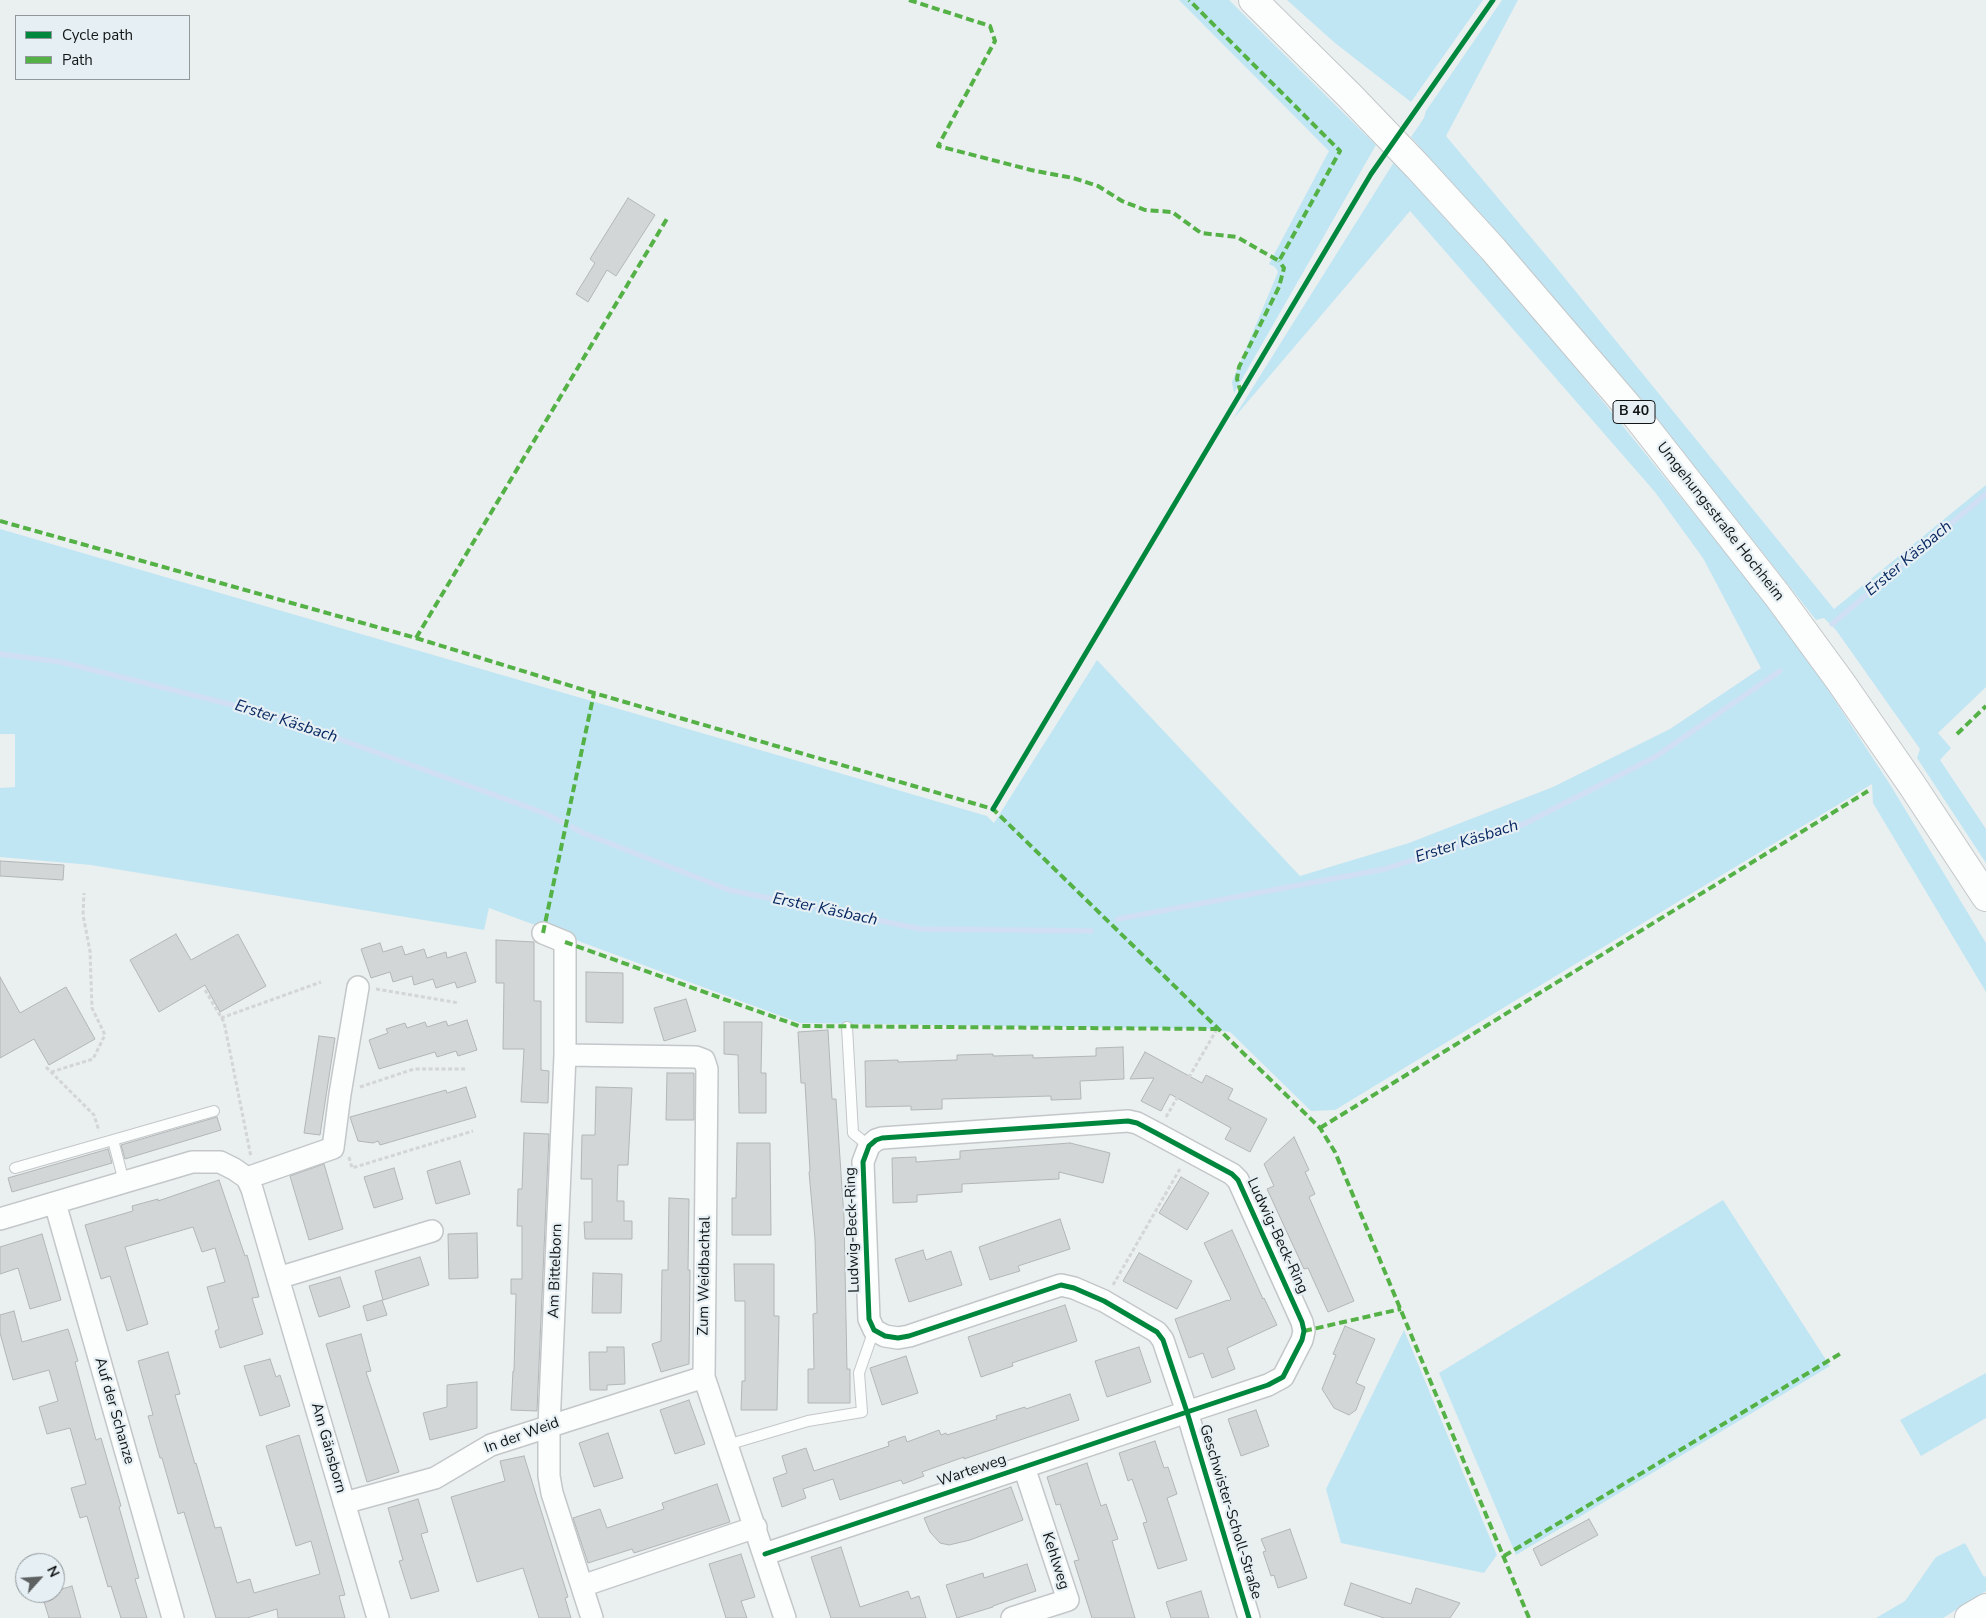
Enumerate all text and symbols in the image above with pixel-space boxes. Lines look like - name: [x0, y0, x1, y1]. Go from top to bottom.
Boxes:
- legend: [15, 15, 190, 80]
- text: Cycle path: [62, 25, 133, 45]
- text: Path: [62, 50, 93, 70]
- road number: B 40: [1613, 401, 1655, 424]
- street label: Umgehungsstraße Hochheim: [1652, 439, 1788, 605]
- water label: Erster Käsbach: [1862, 517, 1956, 601]
- water label: Erster Käsbach: [232, 696, 340, 748]
- water label: Erster Käsbach: [1413, 816, 1521, 868]
- water label: Erster Käsbach: [771, 889, 879, 931]
- street label: Ludwig-Beck-Ring: [842, 1167, 864, 1293]
- street label: Ludwig-Beck-Ring: [1242, 1175, 1312, 1297]
- street label: Zum Weidbachtal: [695, 1216, 715, 1336]
- street label: Am Bittelborn: [545, 1223, 567, 1319]
- street label: Auf der Schanze: [90, 1356, 138, 1466]
- street label: Am Gänsborn: [307, 1401, 349, 1495]
- street label: In der Weid: [482, 1414, 562, 1458]
- street label: Geschwister-Scholl-Straße: [1195, 1422, 1265, 1602]
- street label: Warteweg: [935, 1451, 1009, 1491]
- street label: Kehlweg: [1037, 1530, 1073, 1592]
- north arrow: [15, 1553, 65, 1603]
- text: N: [42, 1563, 64, 1581]

